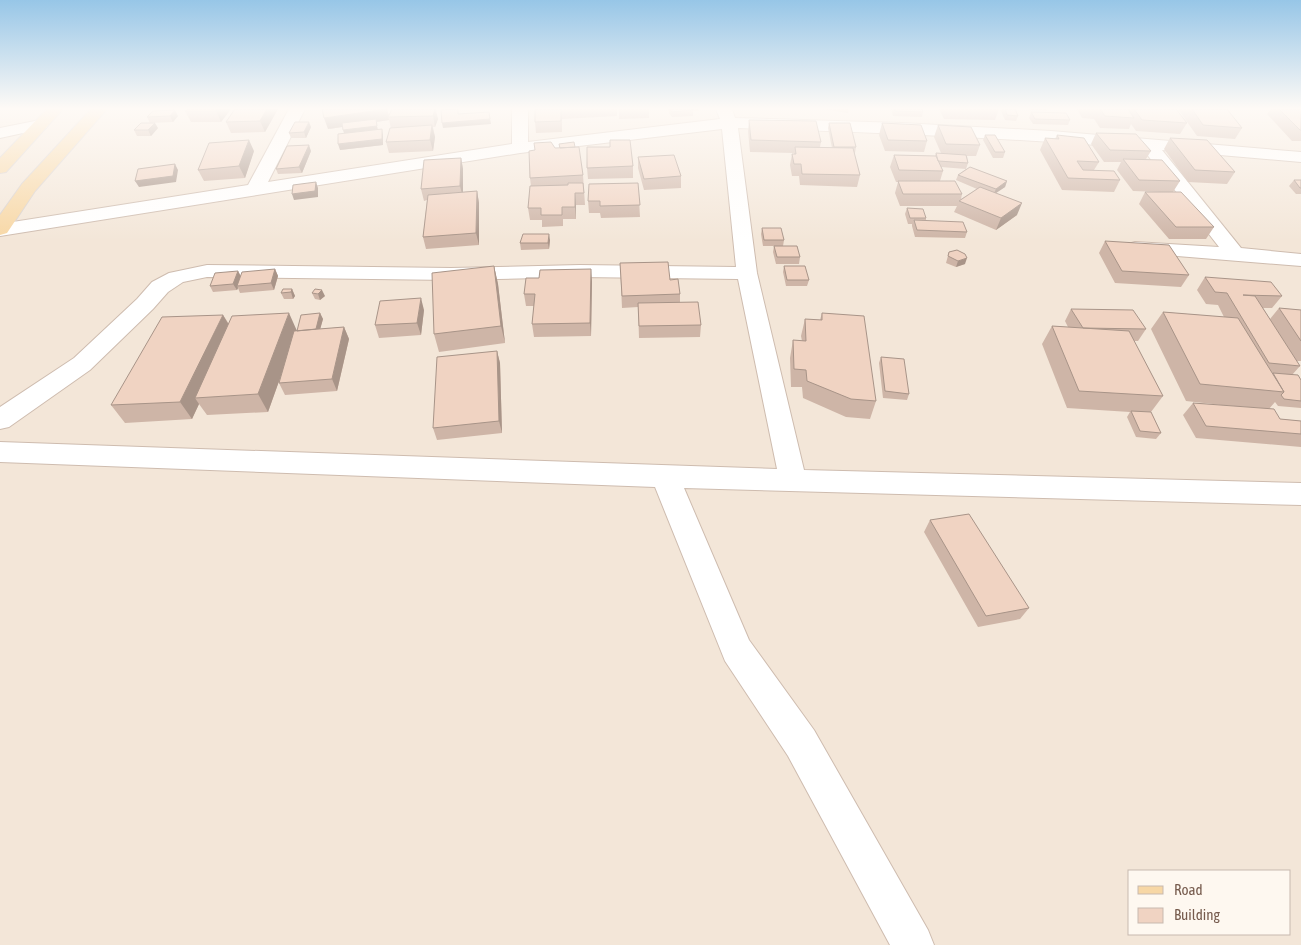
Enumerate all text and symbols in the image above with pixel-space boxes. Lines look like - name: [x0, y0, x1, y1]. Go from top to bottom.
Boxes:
- legend: [1128, 870, 1291, 935]
- text: Road: [1174, 881, 1203, 898]
- text: Building: [1174, 906, 1220, 923]

